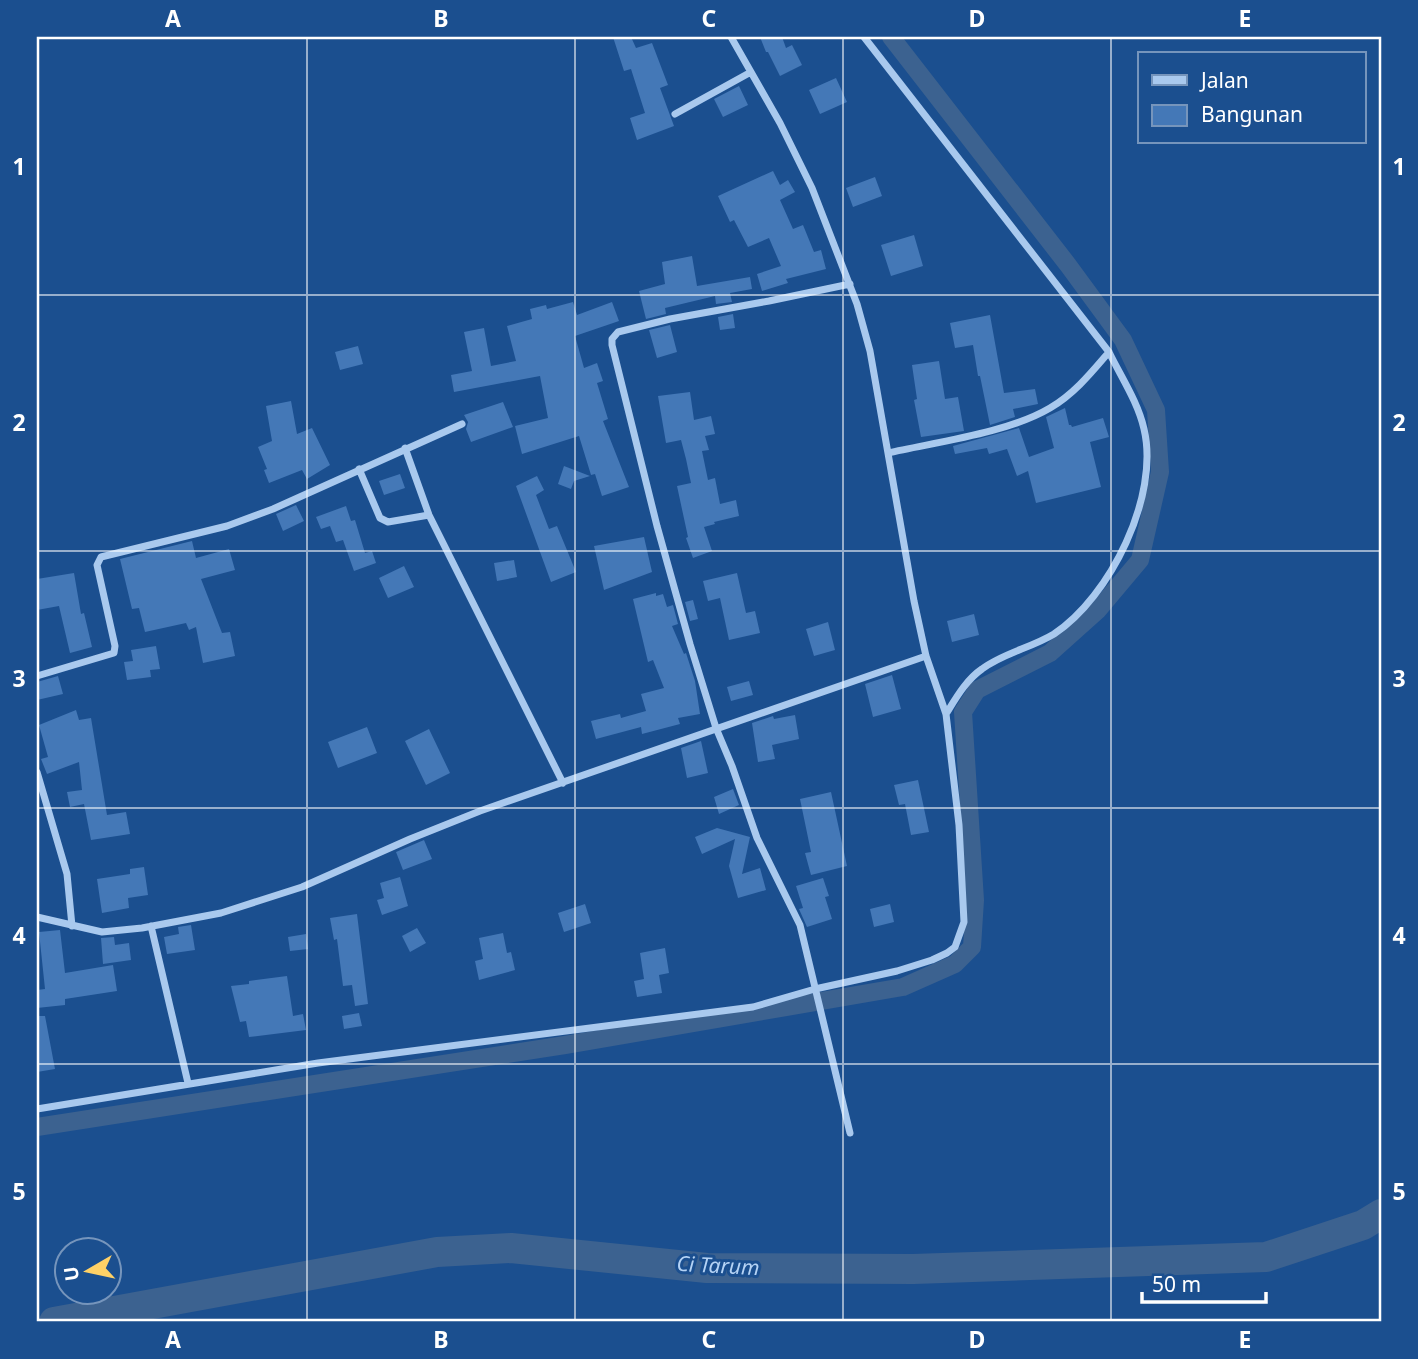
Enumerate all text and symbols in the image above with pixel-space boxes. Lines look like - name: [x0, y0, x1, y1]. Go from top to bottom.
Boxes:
- text: A: [165, 2, 181, 34]
- text: B: [433, 2, 449, 34]
- text: C: [702, 2, 717, 34]
- text: D: [969, 2, 985, 34]
- text: E: [1239, 2, 1251, 34]
- legend: [1138, 52, 1366, 144]
- text: Jalan: [1199, 66, 1249, 94]
- text: Bangunan: [1201, 100, 1303, 128]
- text: 1: [12, 150, 26, 182]
- text: 1: [1392, 150, 1406, 182]
- text: 2: [12, 406, 26, 438]
- text: 2: [1392, 406, 1406, 438]
- text: 3: [12, 662, 26, 694]
- text: 3: [1392, 662, 1406, 694]
- text: 4: [12, 919, 26, 951]
- text: 4: [1392, 919, 1406, 951]
- text: 5: [12, 1175, 26, 1207]
- text: 5: [1392, 1175, 1406, 1207]
- north arrow: [52, 1236, 122, 1306]
- water label: Ci Tarum: [676, 1249, 760, 1281]
- scale bar: [1142, 1261, 1266, 1305]
- text: U: [57, 1265, 85, 1283]
- text: 50 m: [1152, 1270, 1201, 1298]
- text: A: [165, 1323, 181, 1355]
- text: B: [433, 1323, 449, 1355]
- text: C: [702, 1323, 717, 1355]
- text: D: [969, 1323, 985, 1355]
- text: E: [1239, 1323, 1251, 1355]

